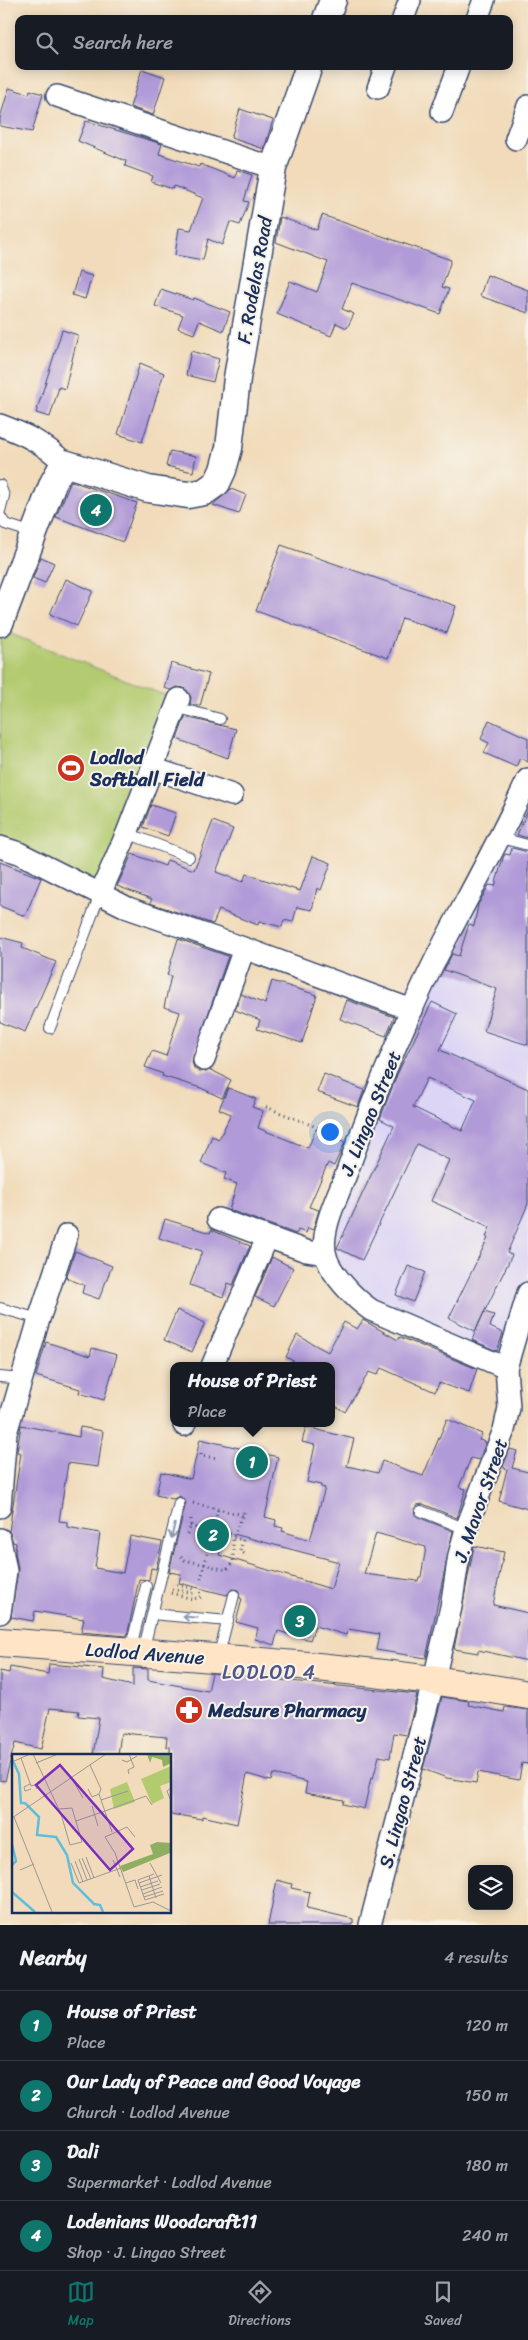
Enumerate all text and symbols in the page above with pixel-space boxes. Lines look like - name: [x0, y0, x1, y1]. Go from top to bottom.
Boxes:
- search box: [15, 15, 513, 70]
- text: Search here: [73, 26, 173, 59]
- icon: search: [33, 29, 61, 57]
- street label: F. Rodelas Road: [227, 212, 282, 346]
- pin: 4: [80, 491, 112, 529]
- place label: Lodlod Softball Field: [89, 741, 206, 796]
- sports icon: Lodlod Softball Field: [56, 753, 86, 783]
- street label: J. Lingao Street: [330, 1046, 411, 1182]
- your location: [317, 1119, 343, 1145]
- popup: [170, 1362, 335, 1427]
- text: House of Priest: [188, 1364, 317, 1397]
- text: Place: [188, 1397, 226, 1426]
- street label: J. Mavor Street: [443, 1434, 517, 1568]
- pin: 1: [236, 1443, 268, 1481]
- pin: 2: [197, 1516, 229, 1554]
- one-way arrow: [168, 1522, 177, 1538]
- pin: 3: [284, 1602, 316, 1640]
- one-way arrow: [182, 1612, 198, 1622]
- street label: Lodlod Avenue: [84, 1633, 206, 1674]
- district label: LODLOD 4: [222, 1655, 316, 1690]
- place label: Medsure Pharmacy: [207, 1694, 368, 1727]
- pharmacy icon: Medsure Pharmacy: [174, 1695, 204, 1725]
- street label: S. Lingao Street: [369, 1732, 436, 1872]
- inset map: [12, 1754, 171, 1912]
- map controls: [468, 1865, 513, 1910]
- button: layers: [468, 1865, 513, 1910]
- text: Nearby: [20, 1939, 86, 1977]
- text: 4 results: [444, 1943, 508, 1972]
- text: House of Priest: [67, 1995, 197, 2028]
- text: 1: [33, 2011, 39, 2040]
- text: 120 m: [465, 2011, 508, 2040]
- text: Place: [67, 2028, 106, 2057]
- text: Our Lady of Peace and Good Voyage: [67, 2065, 360, 2098]
- text: 2: [31, 2081, 41, 2110]
- text: 150 m: [465, 2081, 508, 2110]
- text: Church · Lodlod Avenue: [67, 2098, 230, 2127]
- text: Dali: [67, 2135, 99, 2168]
- text: 3: [32, 2151, 40, 2180]
- text: 180 m: [465, 2151, 508, 2180]
- text: Supermarket · Lodlod Avenue: [67, 2168, 272, 2197]
- text: Lodenians Woodcraft11: [67, 2205, 257, 2238]
- text: 4: [31, 2221, 41, 2250]
- text: 240 m: [462, 2221, 508, 2250]
- text: Shop · J. Lingao Street: [67, 2238, 226, 2267]
- tab: Map: [67, 2278, 95, 2333]
- tab: Directions: [228, 2278, 291, 2333]
- tab: Saved: [424, 2278, 461, 2333]

